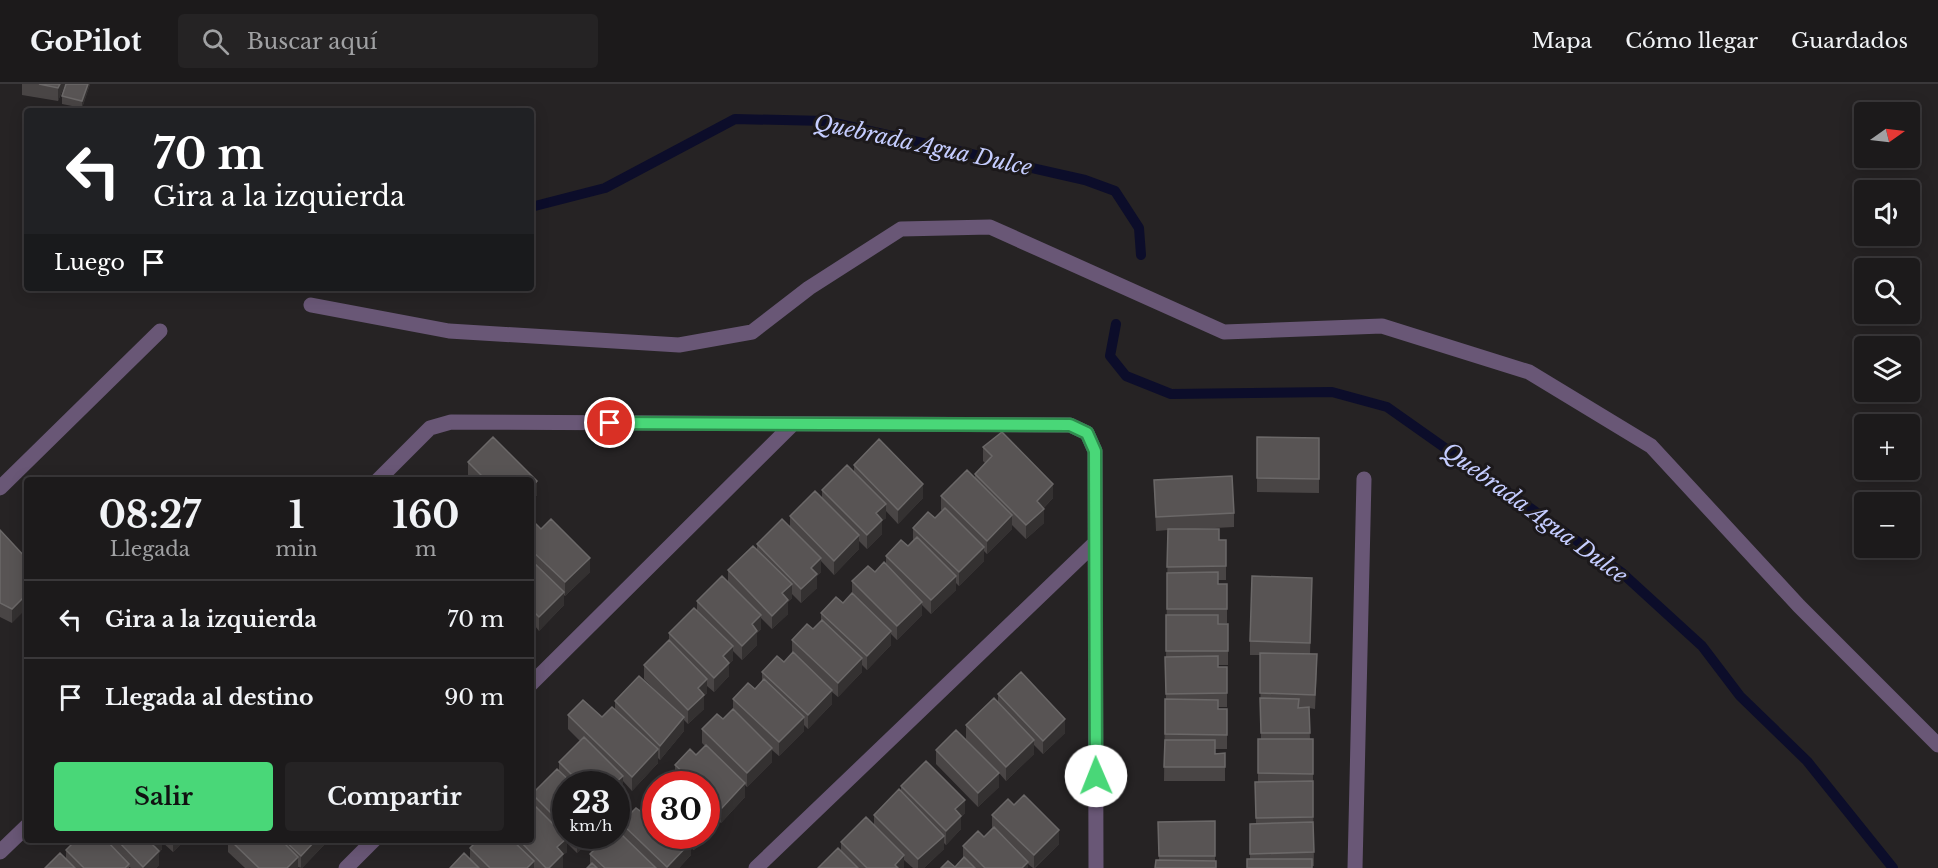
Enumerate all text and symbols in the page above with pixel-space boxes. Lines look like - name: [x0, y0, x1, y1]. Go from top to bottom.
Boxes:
- search box: [178, 14, 598, 68]
- text: GoPilot: [30, 24, 142, 59]
- icon: search: [199, 25, 232, 58]
- text: Buscar aquí: [247, 28, 377, 55]
- text: Mapa: [1532, 28, 1592, 54]
- text: Cómo llegar: [1625, 28, 1758, 54]
- text: Guardados: [1791, 28, 1908, 54]
- north arrow: [1854, 102, 1920, 168]
- map controls: [1854, 102, 1920, 558]
- water label: Quebrada Agua Dulce: [812, 109, 1034, 181]
- text: 70 m: [153, 128, 264, 180]
- icon: left: [54, 132, 132, 210]
- text: Gira a la izquierda: [153, 180, 405, 213]
- button: sound: [1854, 180, 1920, 246]
- icon: arrive: [137, 246, 170, 279]
- text: Luego: [54, 249, 125, 276]
- button: search: [1854, 258, 1920, 324]
- button: layers: [1854, 336, 1920, 402]
- pin: [584, 397, 635, 448]
- icon: arrive: [593, 406, 626, 439]
- button: +: [1854, 414, 1920, 480]
- water label: Quebrada Agua Dulce: [1437, 437, 1633, 589]
- button: −: [1854, 492, 1920, 558]
- text: 08:27: [99, 493, 201, 538]
- text: 1: [289, 493, 304, 538]
- text: 160: [392, 493, 459, 538]
- text: Llegada: [110, 537, 190, 561]
- text: min: [276, 537, 318, 561]
- text: m: [415, 537, 437, 561]
- icon: left: [54, 603, 87, 636]
- text: Gira a la izquierda: [105, 606, 317, 633]
- text: 70 m: [447, 606, 504, 633]
- icon: arrive: [54, 681, 87, 714]
- text: Llegada al destino: [105, 684, 314, 711]
- text: 90 m: [444, 684, 504, 711]
- position arrow: [1064, 744, 1128, 808]
- button: Salir: [54, 762, 273, 831]
- button: Compartir: [285, 762, 504, 831]
- speed limit sign: 30: [642, 771, 720, 849]
- text: 23: [572, 784, 610, 821]
- text: km/h: [570, 816, 612, 835]

